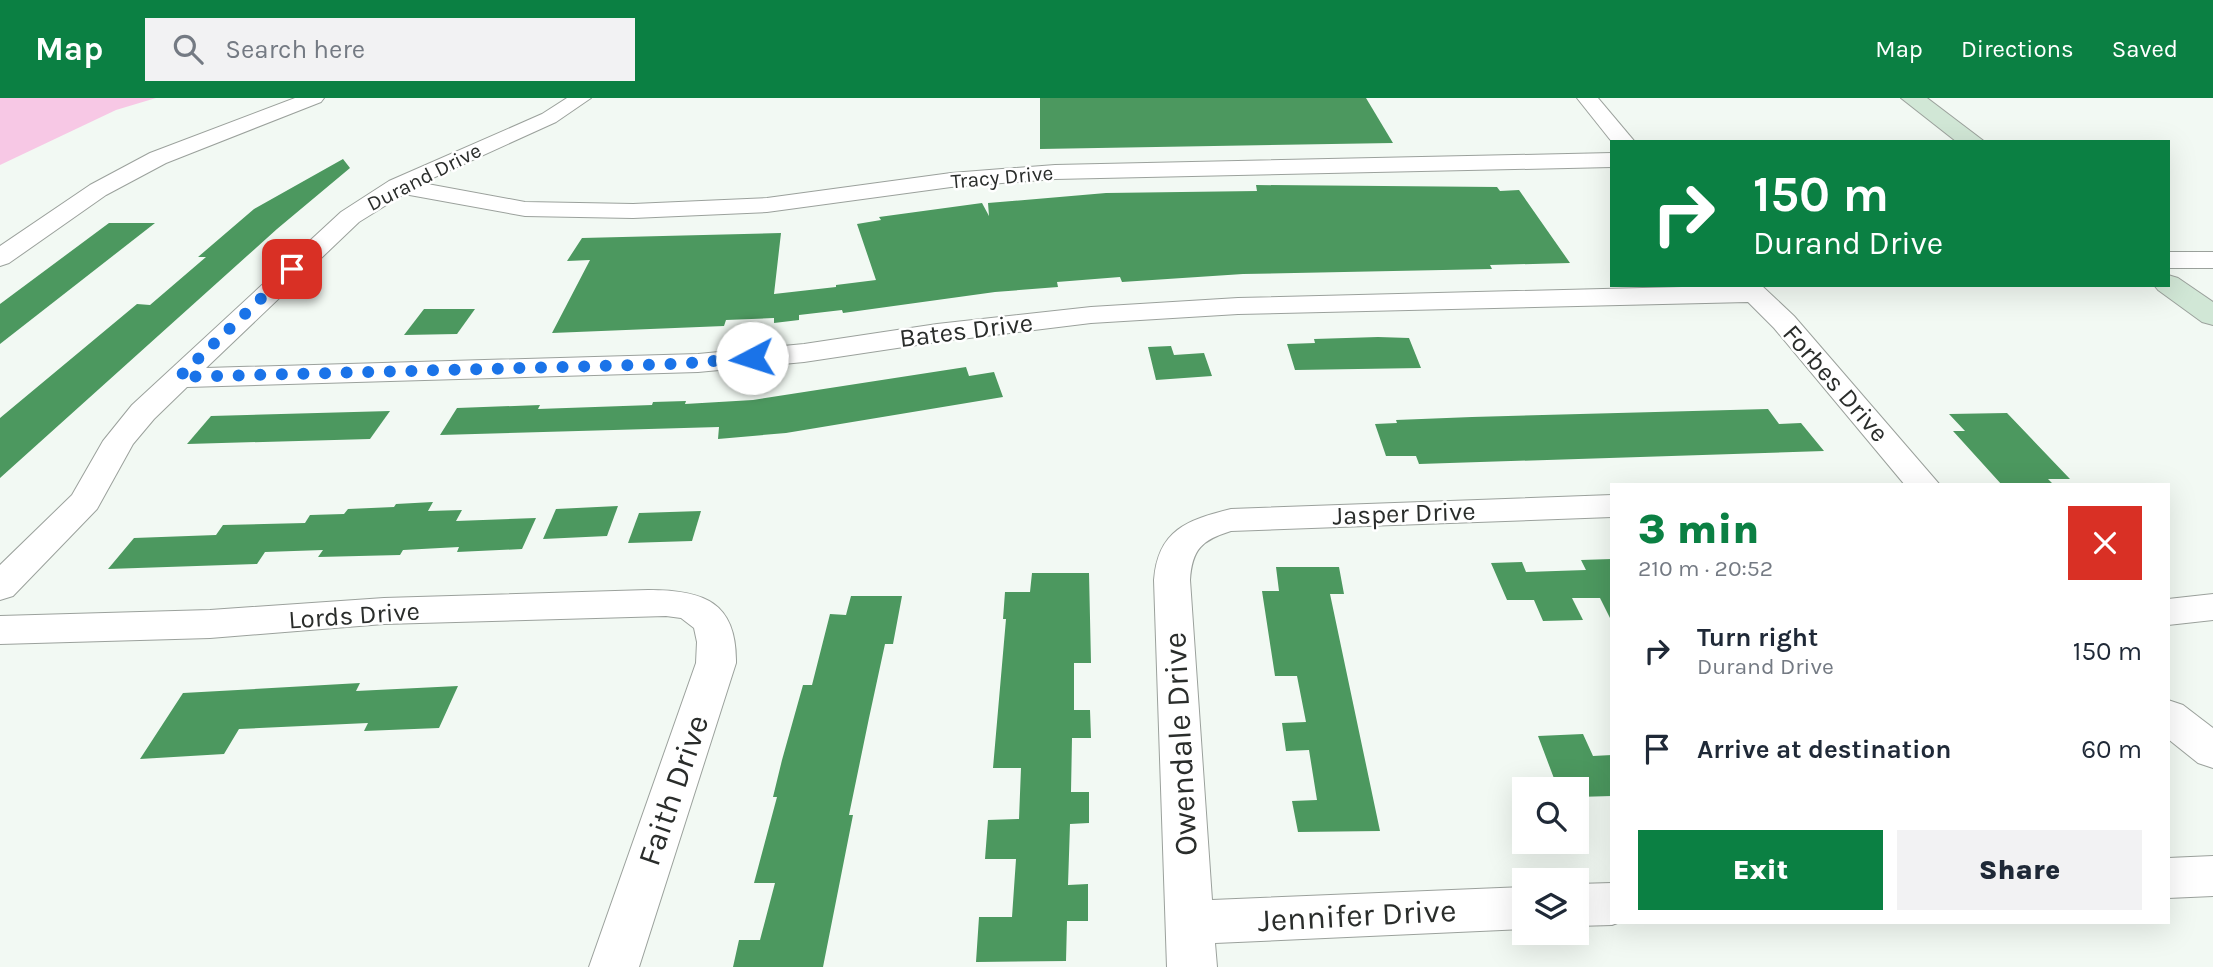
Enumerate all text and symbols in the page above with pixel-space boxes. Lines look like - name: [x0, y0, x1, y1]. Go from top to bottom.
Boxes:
- search box: [145, 18, 635, 81]
- text: Map: [35, 30, 103, 68]
- icon: search: [169, 30, 207, 68]
- text: Search here: [225, 34, 365, 65]
- text: Map: [1875, 35, 1923, 63]
- text: Directions: [1961, 35, 2074, 63]
- text: Saved: [2112, 35, 2178, 63]
- street label: Durand Drive: [363, 138, 485, 216]
- street label: Tracy Drive: [950, 161, 1054, 193]
- text: 150 m: [1753, 166, 1889, 223]
- icon: right: [1638, 168, 1729, 259]
- text: Durand Drive: [1753, 225, 1943, 262]
- pin: [262, 239, 322, 299]
- icon: arrive: [273, 250, 311, 288]
- street label: Bates Drive: [898, 307, 1035, 354]
- street label: Forbes Drive: [1776, 318, 1895, 449]
- position arrow: [715, 321, 789, 395]
- street label: Jasper Drive: [1332, 496, 1476, 531]
- text: 3 min: [1638, 504, 1759, 554]
- button: close: [2068, 506, 2142, 580]
- text: 210 m · 20:52: [1638, 555, 1773, 582]
- street label: Lords Drive: [287, 595, 421, 636]
- text: Turn right: [1697, 622, 1818, 653]
- street label: Owendale Drive: [1156, 631, 1205, 857]
- icon: right: [1638, 632, 1676, 670]
- text: 150 m: [2073, 636, 2142, 667]
- text: Durand Drive: [1697, 653, 1834, 680]
- street label: Faith Drive: [630, 710, 716, 870]
- icon: arrive: [1638, 730, 1676, 768]
- text: Arrive at destination: [1697, 734, 1951, 765]
- text: 60 m: [2081, 734, 2142, 765]
- map controls: [1512, 777, 1589, 945]
- button: search: [1512, 777, 1589, 854]
- button: Exit: [1638, 830, 1883, 910]
- button: Share: [1897, 830, 2142, 910]
- button: layers: [1512, 868, 1589, 945]
- street label: Jennifer Drive: [1257, 892, 1457, 939]

